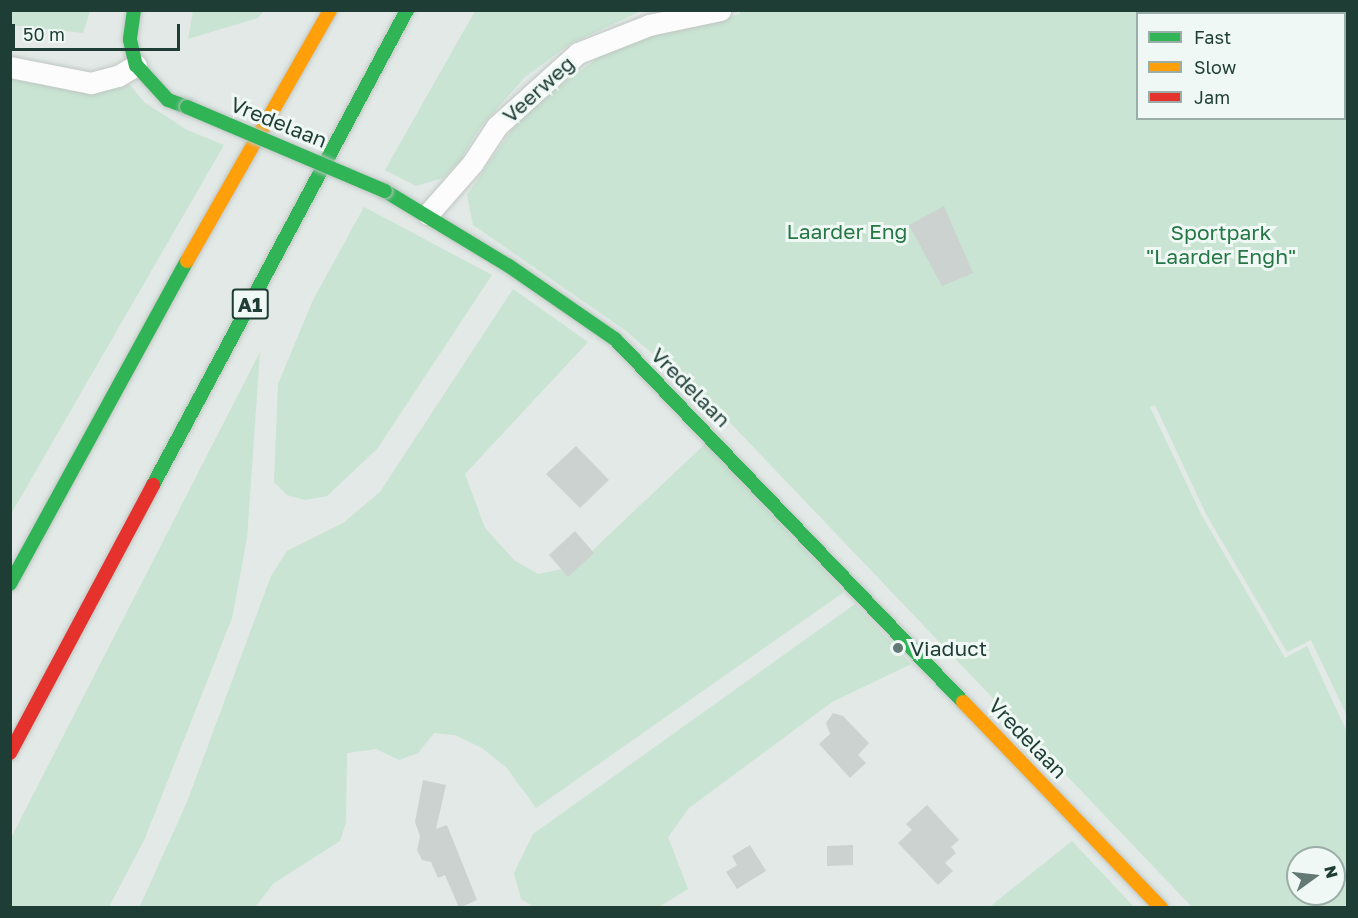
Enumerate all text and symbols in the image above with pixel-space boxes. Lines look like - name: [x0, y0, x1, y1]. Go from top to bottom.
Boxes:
- scale bar: [15, 12, 183, 50]
- legend: [1136, 12, 1346, 120]
- text: 50 m: [23, 23, 65, 45]
- text: Fast: [1194, 26, 1231, 48]
- street label: Veerweg: [497, 50, 579, 128]
- text: Slow: [1194, 56, 1236, 78]
- text: Jam: [1194, 86, 1230, 108]
- street label: Vredelaan: [227, 91, 331, 153]
- park label: Laarder Eng: [786, 218, 908, 244]
- park label: Sportpark "Laarder Engh": [1146, 219, 1296, 269]
- road number: A1: [230, 287, 270, 321]
- street label: Vredelaan: [646, 342, 736, 432]
- place label: Viaduct: [910, 635, 987, 661]
- marker: Viaduct: [891, 641, 905, 655]
- street label: Vredelaan: [984, 693, 1072, 783]
- north arrow: [1286, 846, 1346, 906]
- text: N: [1320, 863, 1343, 880]

